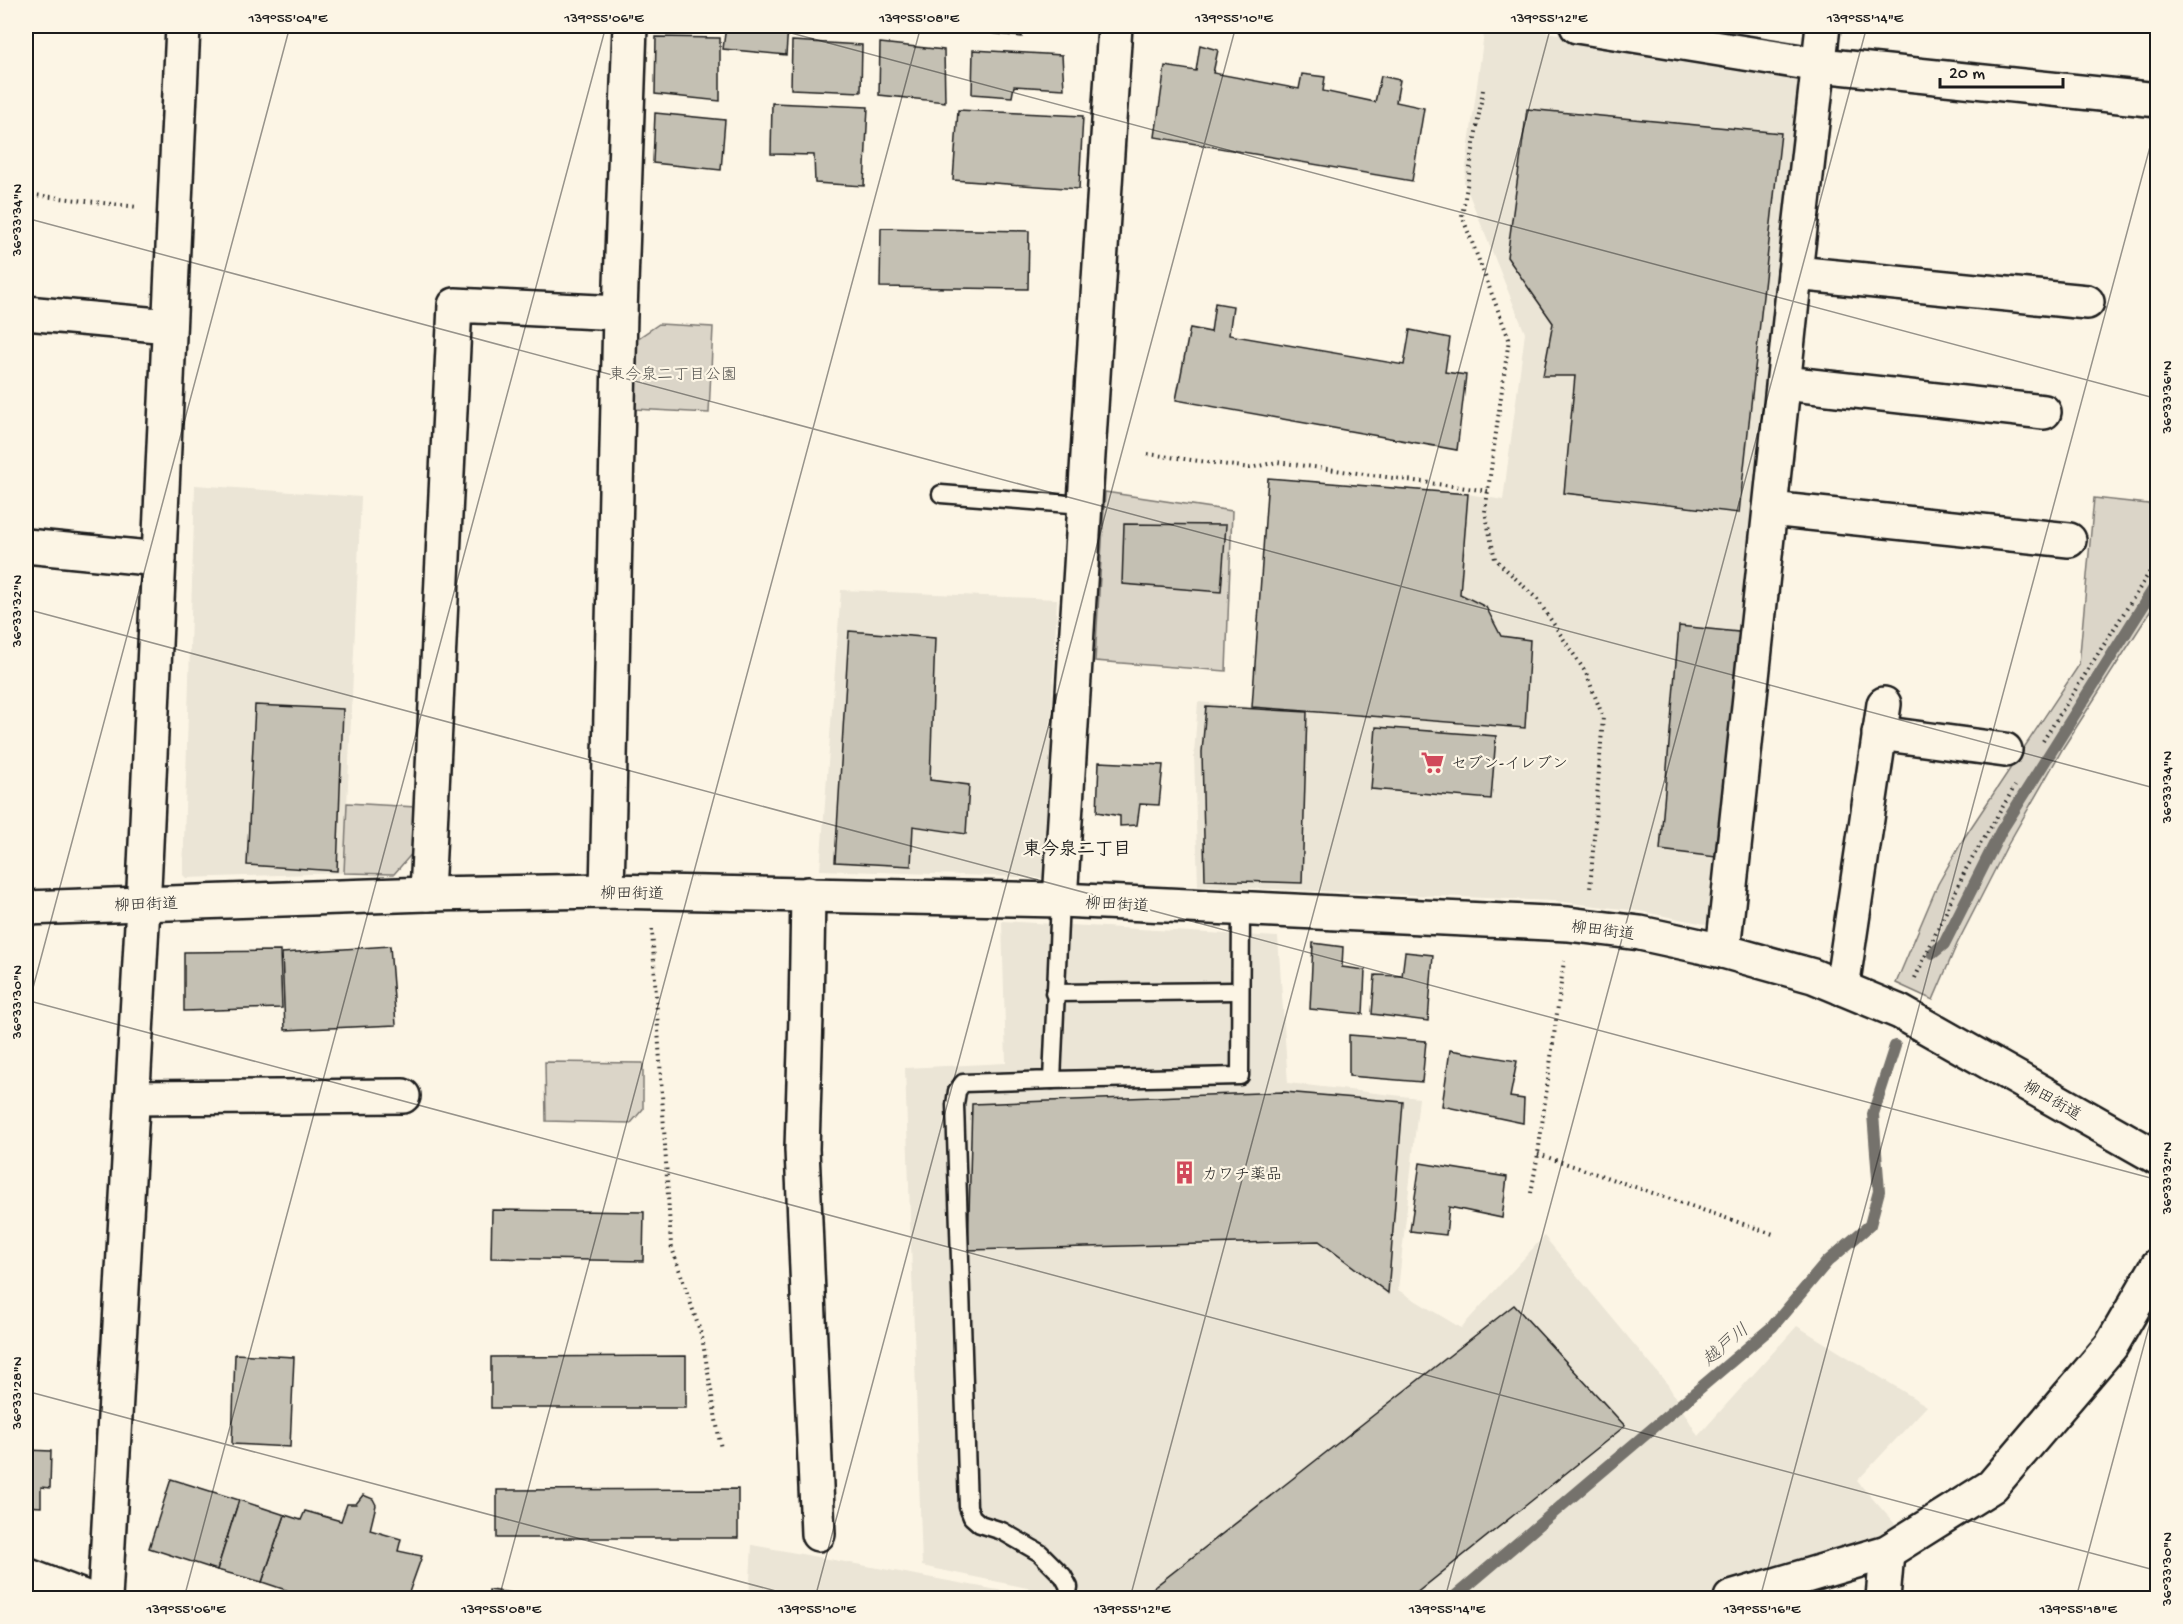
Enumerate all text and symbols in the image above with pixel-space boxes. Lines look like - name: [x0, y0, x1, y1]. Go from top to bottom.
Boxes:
- text: 139°55'04"E: [248, 10, 328, 28]
- text: 139°55'06"E: [563, 10, 644, 28]
- text: 139°55'08"E: [878, 10, 960, 28]
- text: 139°55'10"E: [1194, 10, 1274, 28]
- text: 139°55'12"E: [1510, 10, 1588, 28]
- text: 139°55'14"E: [1826, 10, 1904, 28]
- scale bar: [1940, 51, 2063, 89]
- text: 20 m: [1949, 64, 1985, 85]
- text: 36°33'34"N: [9, 184, 27, 257]
- text: 36°33'36"N: [2159, 360, 2177, 434]
- park label: 東今泉二丁目公園: [609, 365, 737, 386]
- text: 36°33'32"N: [9, 574, 27, 648]
- supermarket icon: セブン-イレブン: [1420, 749, 1446, 775]
- text: 36°33'34"N: [2159, 751, 2177, 824]
- place label: セブン-イレブン: [1451, 755, 1568, 775]
- district label: 東今泉二丁目: [1023, 839, 1131, 861]
- street label: 柳田街道: [600, 884, 664, 906]
- street label: 柳田街道: [1084, 894, 1149, 918]
- street label: 柳田街道: [114, 895, 178, 917]
- street label: 柳田街道: [1570, 918, 1636, 946]
- text: 36°33'30"N: [9, 965, 27, 1040]
- street label: 柳田街道: [2019, 1077, 2084, 1126]
- text: 36°33'32"N: [2159, 1141, 2177, 1215]
- building icon: カワチ薬品: [1171, 1160, 1197, 1186]
- place label: カワチ薬品: [1202, 1166, 1282, 1186]
- water label: 越戸川: [1698, 1320, 1754, 1372]
- text: 36°33'28"N: [9, 1356, 27, 1431]
- text: 36°33'30"N: [2159, 1532, 2177, 1607]
- text: 139°55'06"E: [145, 1601, 226, 1619]
- text: 139°55'08"E: [460, 1601, 542, 1619]
- text: 139°55'10"E: [777, 1601, 857, 1619]
- text: 139°55'12"E: [1093, 1601, 1171, 1619]
- text: 139°55'14"E: [1408, 1601, 1486, 1619]
- text: 139°55'16"E: [1723, 1601, 1801, 1619]
- text: 139°55'18"E: [2038, 1601, 2117, 1619]

